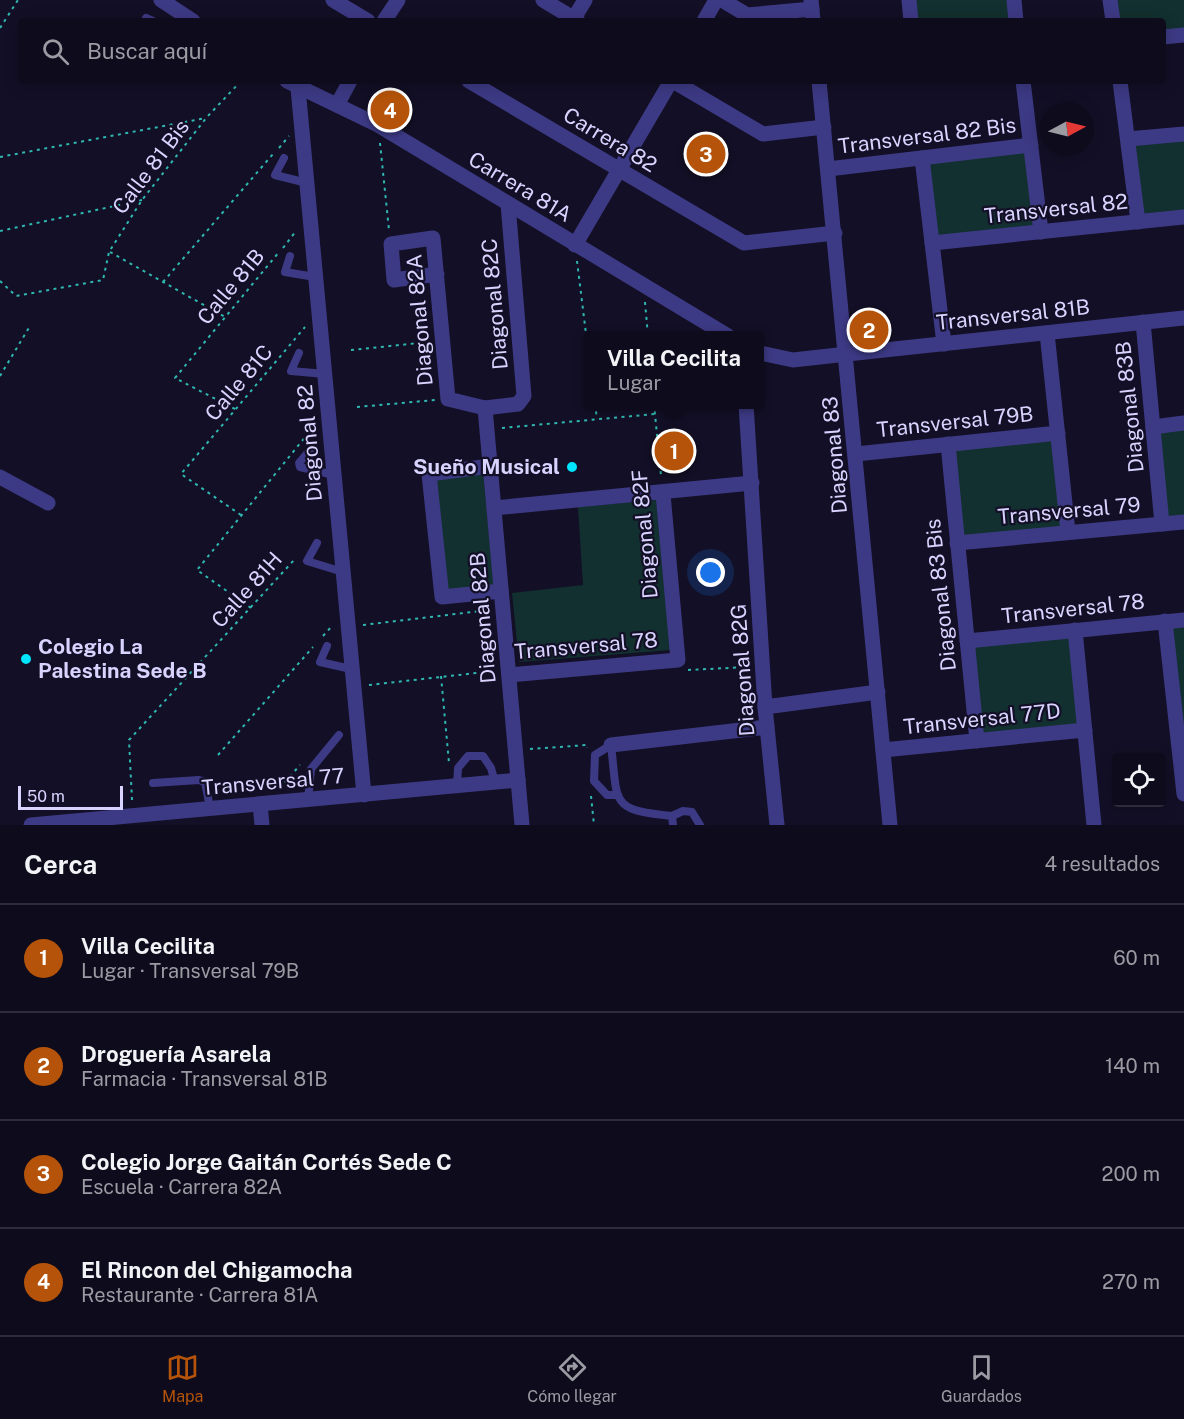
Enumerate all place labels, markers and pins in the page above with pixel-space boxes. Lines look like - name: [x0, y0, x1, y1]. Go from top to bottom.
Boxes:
- pin: 4: [370, 88, 410, 132]
- pin: 3: [686, 132, 726, 176]
- pin: 2: [850, 308, 888, 352]
- pin: 1: [654, 428, 694, 474]
- place label: Sueño Musical: [413, 454, 560, 479]
- marker: Sueño Musical: [565, 460, 579, 474]
- place label: Colegio La Palestina Sede B: [38, 634, 207, 683]
- marker: Colegio La Palestina Sede B: [19, 652, 33, 666]

